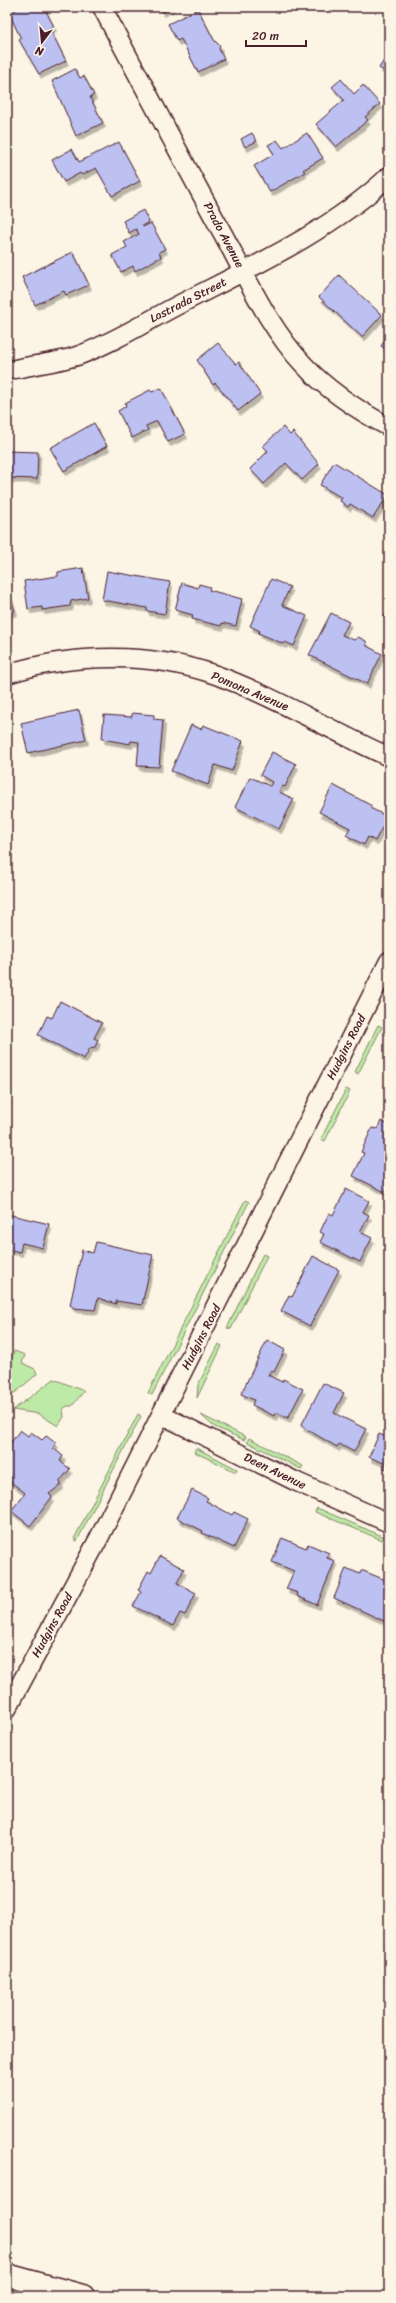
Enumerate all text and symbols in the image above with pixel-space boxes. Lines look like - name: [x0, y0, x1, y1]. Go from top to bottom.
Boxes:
- north arrow: [22, 22, 62, 62]
- scale bar: [246, 22, 306, 48]
- text: 20 m: [252, 25, 279, 47]
- text: N: [33, 41, 47, 62]
- street label: Prado Avenue: [197, 198, 251, 272]
- street label: Lastrada Street: [146, 271, 230, 329]
- street label: Pomona Avenue: [208, 665, 293, 717]
- street label: Hudgins Road: [320, 1010, 372, 1084]
- street label: Hudgins Road: [175, 1300, 227, 1374]
- street label: Deen Avenue: [240, 1446, 310, 1496]
- street label: Hudgins Road: [25, 1588, 79, 1662]

